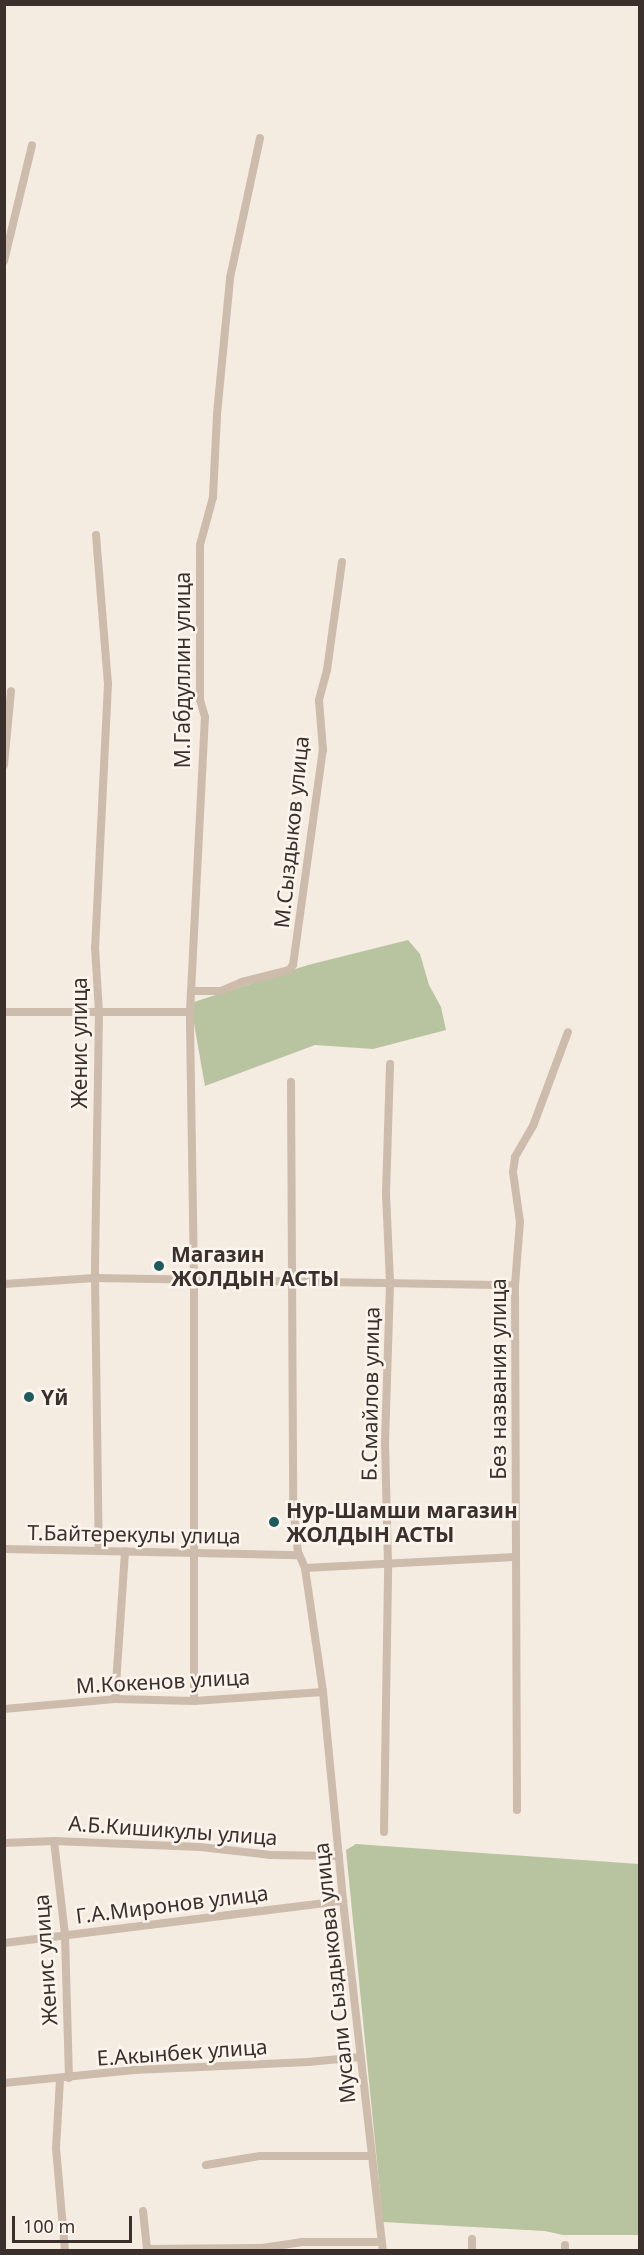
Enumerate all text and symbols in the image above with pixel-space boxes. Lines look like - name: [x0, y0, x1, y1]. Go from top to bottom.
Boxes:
- street label: М.Габдуллин улица: [169, 572, 195, 768]
- street label: М.Сыздыков улица: [268, 735, 314, 929]
- street label: Женис улица: [66, 977, 92, 1109]
- place label: Магазин ЖОЛДЫН АСТЫ: [171, 1241, 339, 1291]
- marker: Магазин ЖОЛДЫН АСТЫ: [152, 1259, 166, 1273]
- street label: Без названия улица: [485, 1278, 511, 1480]
- street label: Б.Смайлов улица: [356, 1307, 384, 1481]
- place label: Үй: [41, 1384, 68, 1410]
- marker: Үй: [22, 1390, 36, 1404]
- place label: Нур-Шамши магазин ЖОЛДЫН АСТЫ: [286, 1497, 518, 1547]
- marker: Нур-Шамши магазин ЖОЛДЫН АСТЫ: [267, 1515, 281, 1529]
- street label: Т.Байтерекулы улица: [27, 1520, 241, 1548]
- street label: М.Кокенов улица: [75, 1664, 251, 1698]
- street label: А.Б.Кишикулы улица: [68, 1810, 278, 1850]
- street label: Мусали Сыздыкова улица: [308, 1841, 360, 2105]
- street label: Г.А.Миронов улица: [74, 1880, 270, 1928]
- street label: Женис улица: [28, 1894, 62, 2026]
- street label: Е.Акынбек улица: [96, 2033, 268, 2071]
- scale bar: [15, 2204, 135, 2242]
- text: 100 m: [23, 2214, 75, 2238]

